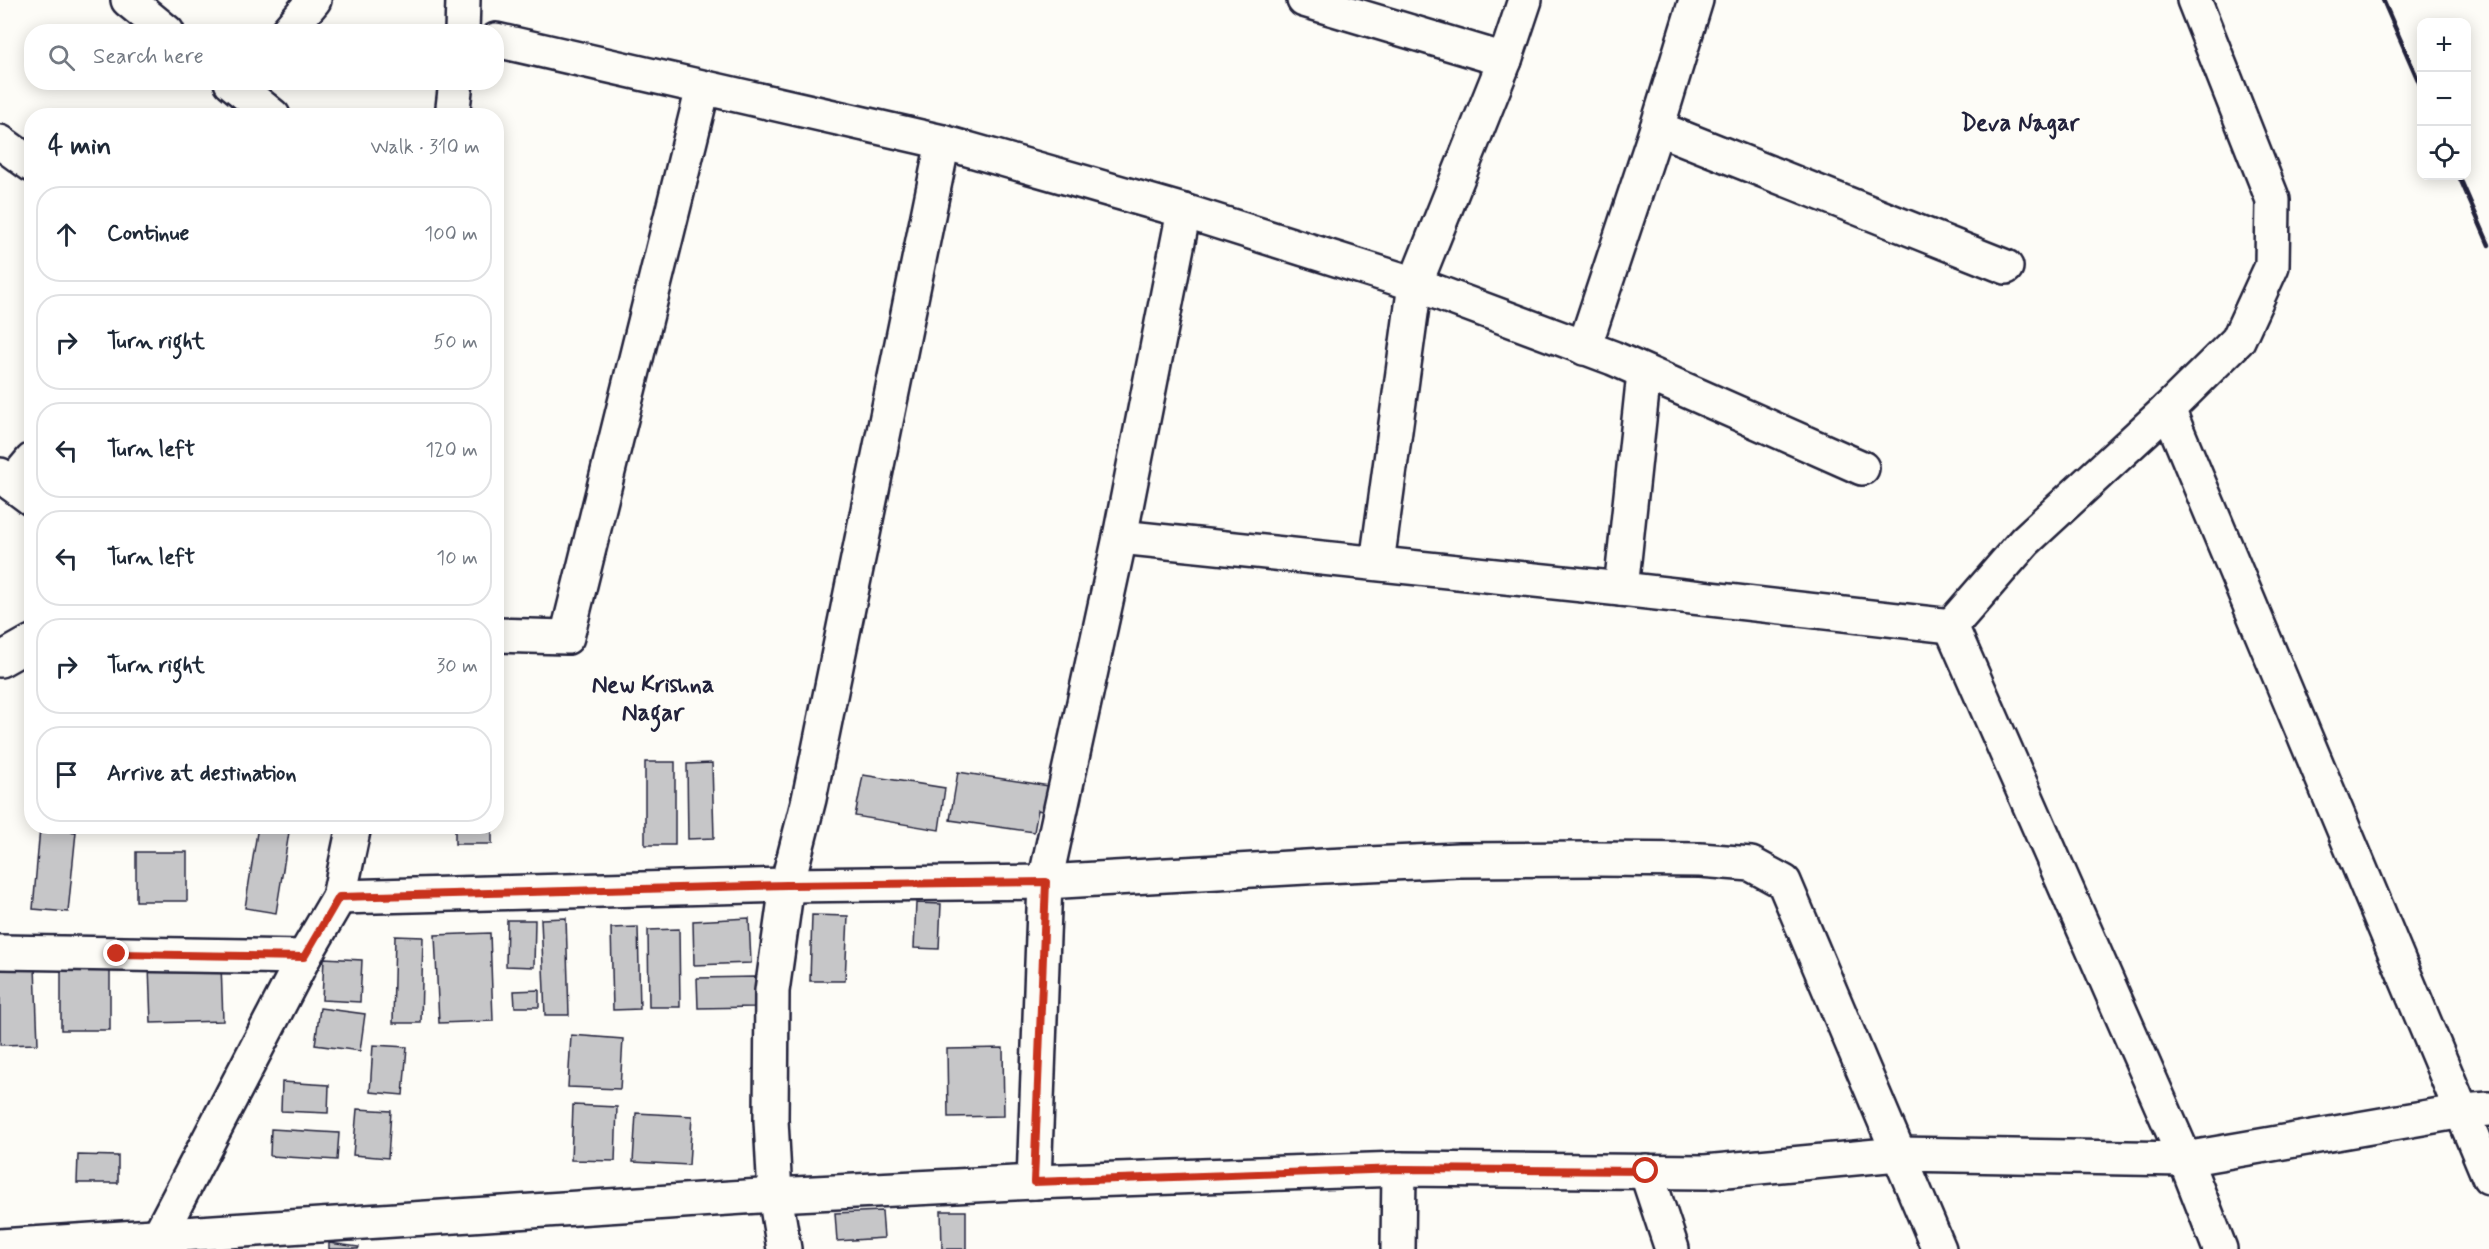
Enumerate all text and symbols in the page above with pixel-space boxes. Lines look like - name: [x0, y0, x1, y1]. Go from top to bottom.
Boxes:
- map controls: [2417, 18, 2471, 180]
- button: +: [2417, 18, 2471, 72]
- search box: [24, 24, 504, 90]
- icon: search: [45, 41, 78, 74]
- text: Search here: [93, 43, 204, 71]
- button: −: [2417, 72, 2471, 126]
- district label: Deva Nagar: [1961, 108, 2081, 140]
- button: locate: [2417, 126, 2471, 180]
- text: 4 min: [48, 130, 111, 164]
- text: Walk · 310 m: [370, 134, 480, 161]
- icon: ahead: [50, 218, 83, 251]
- text: Continue: [107, 220, 189, 248]
- text: 100 m: [424, 221, 478, 248]
- icon: right: [50, 326, 83, 359]
- text: Turn right: [107, 328, 205, 356]
- text: 50 m: [433, 329, 478, 356]
- icon: left: [50, 434, 83, 467]
- text: Turn left: [107, 436, 195, 464]
- text: 120 m: [425, 437, 478, 464]
- icon: left: [50, 542, 83, 575]
- text: Turn left: [107, 544, 195, 572]
- text: 10 m: [436, 545, 478, 572]
- icon: right: [50, 650, 83, 683]
- text: Turn right: [107, 652, 205, 680]
- text: 30 m: [436, 653, 478, 680]
- district label: New Krishna Nagar: [592, 670, 714, 732]
- icon: arrive: [50, 758, 83, 791]
- text: Arrive at destination: [107, 760, 297, 788]
- route end: [103, 940, 129, 966]
- route start: [1632, 1157, 1658, 1183]

